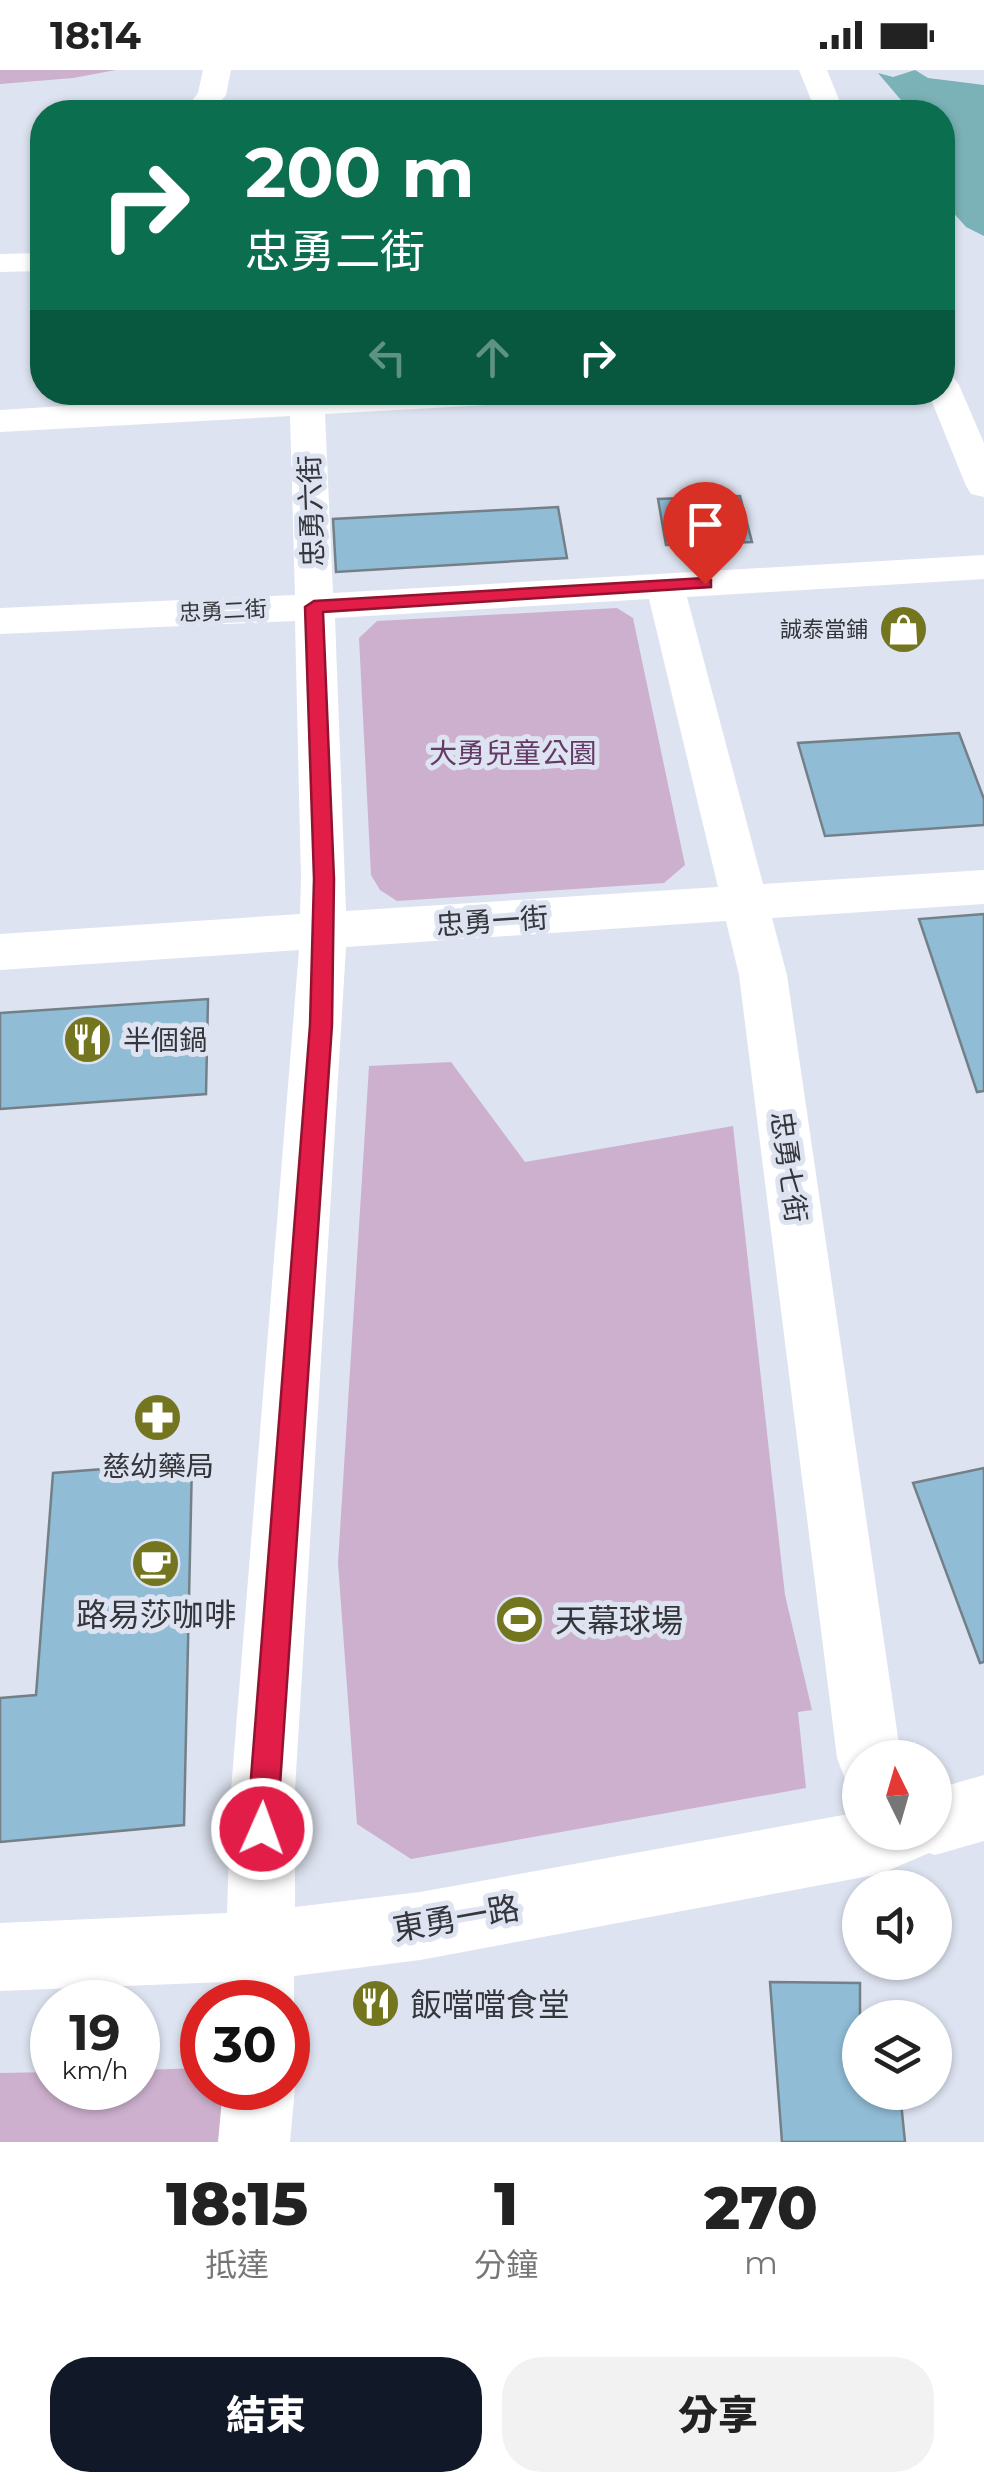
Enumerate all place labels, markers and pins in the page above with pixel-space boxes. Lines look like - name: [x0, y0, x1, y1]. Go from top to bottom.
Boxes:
- pin: [663, 482, 748, 585]
- shop icon: 誠泰當鋪: [877, 603, 929, 655]
- place label: 誠泰當鋪: [780, 616, 868, 643]
- restaurant icon: 半個鍋: [62, 1014, 114, 1066]
- place label: 半個鍋: [123, 1023, 207, 1057]
- pharmacy icon: 慈幼藥局: [132, 1392, 184, 1444]
- place label: 慈幼藥局: [102, 1449, 214, 1483]
- cafe icon: 路易莎咖啡: [130, 1538, 182, 1590]
- sports icon: 天幕球場: [494, 1594, 546, 1646]
- place label: 路易莎咖啡: [76, 1595, 236, 1634]
- place label: 天幕球場: [555, 1601, 683, 1640]
- restaurant icon: 飯噹噹食堂: [349, 1978, 401, 2030]
- place label: 飯噹噹食堂: [410, 1985, 570, 2024]

